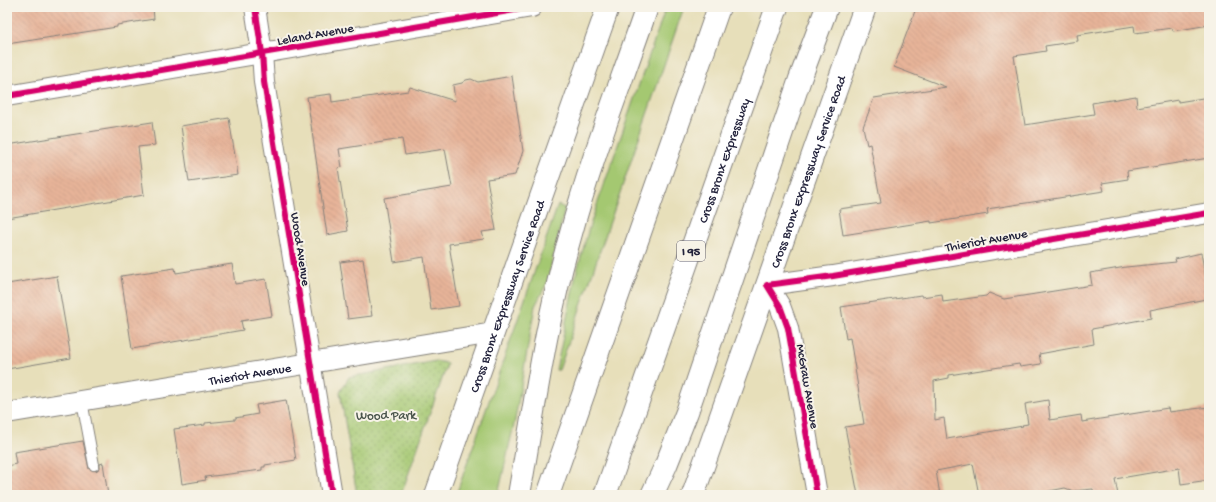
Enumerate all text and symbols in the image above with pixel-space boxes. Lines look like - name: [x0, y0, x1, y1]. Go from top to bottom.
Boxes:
- street label: Leland Avenue: [276, 21, 355, 50]
- street label: Cross Bronx Expressway Service Road: [769, 73, 851, 270]
- street label: Cross Bronx Expressway: [696, 96, 754, 225]
- street label: Cross Bronx Expressway Service Road: [468, 197, 550, 395]
- street label: Wood Avenue: [286, 212, 313, 288]
- street label: Thieriot Avenue: [943, 227, 1029, 256]
- road number: I 95: [677, 241, 705, 261]
- street label: McGraw Avenue: [792, 343, 821, 430]
- street label: Thieriot Avenue: [207, 361, 293, 390]
- park label: Wood Park: [356, 409, 417, 424]

